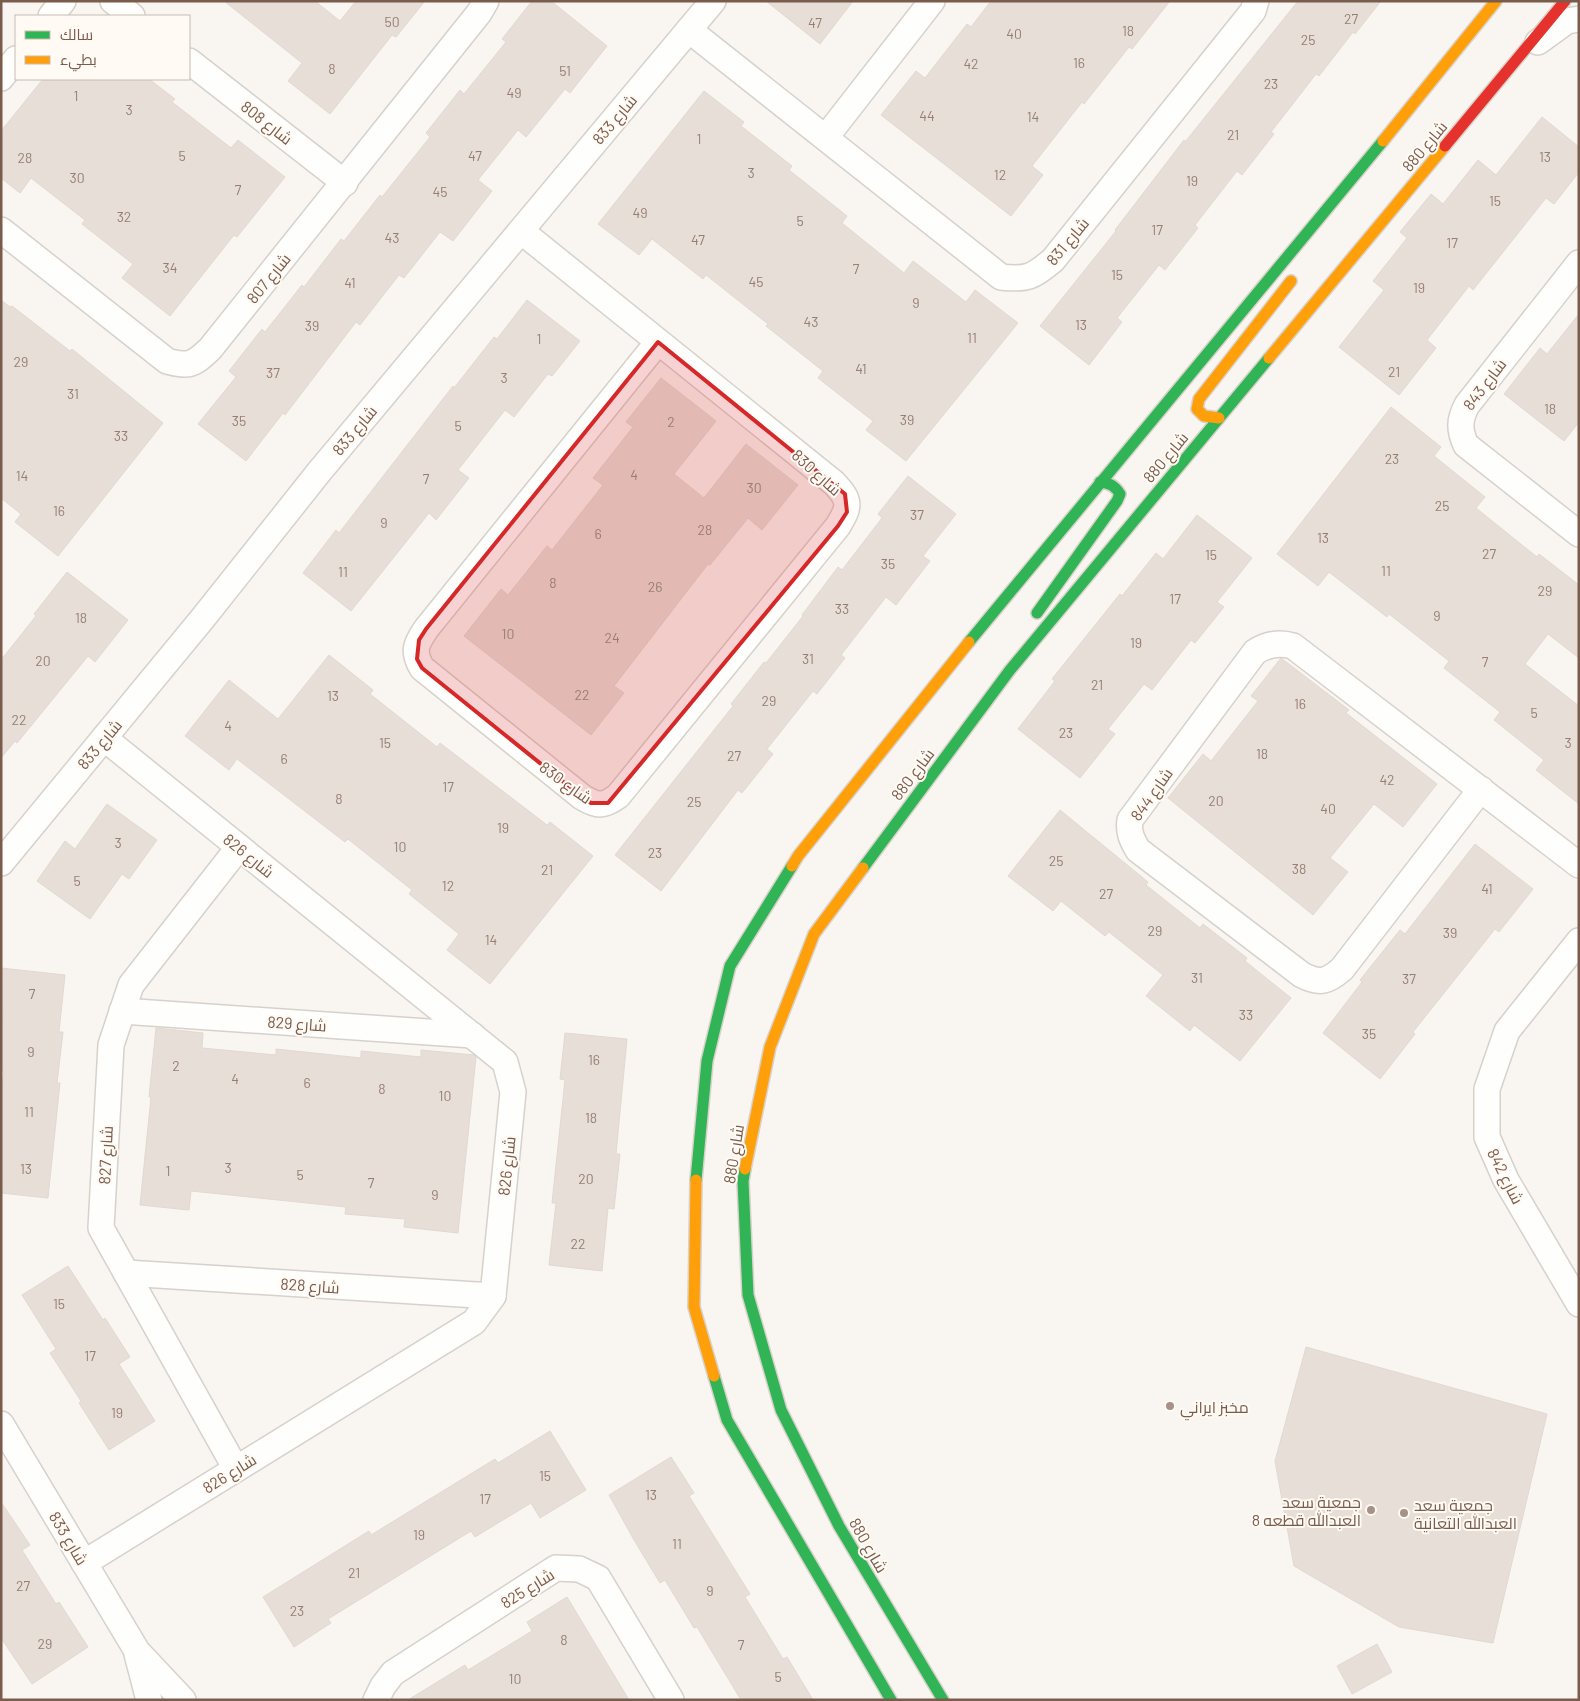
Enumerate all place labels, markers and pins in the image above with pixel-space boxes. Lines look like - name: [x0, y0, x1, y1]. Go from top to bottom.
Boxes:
- place label: مخبز ايراني: [1180, 1397, 1249, 1421]
- marker: مخبز ايراني: [1164, 1400, 1176, 1412]
- place label: جمعية سعد العبدالله قطعه 8: [1252, 1492, 1361, 1530]
- place label: جمعية سعد العبدالله التعانية: [1414, 1495, 1517, 1533]
- marker: جمعية سعد العبدالله قطعه 8: [1365, 1504, 1377, 1516]
- marker: جمعية سعد العبدالله التعانية: [1398, 1507, 1410, 1519]

